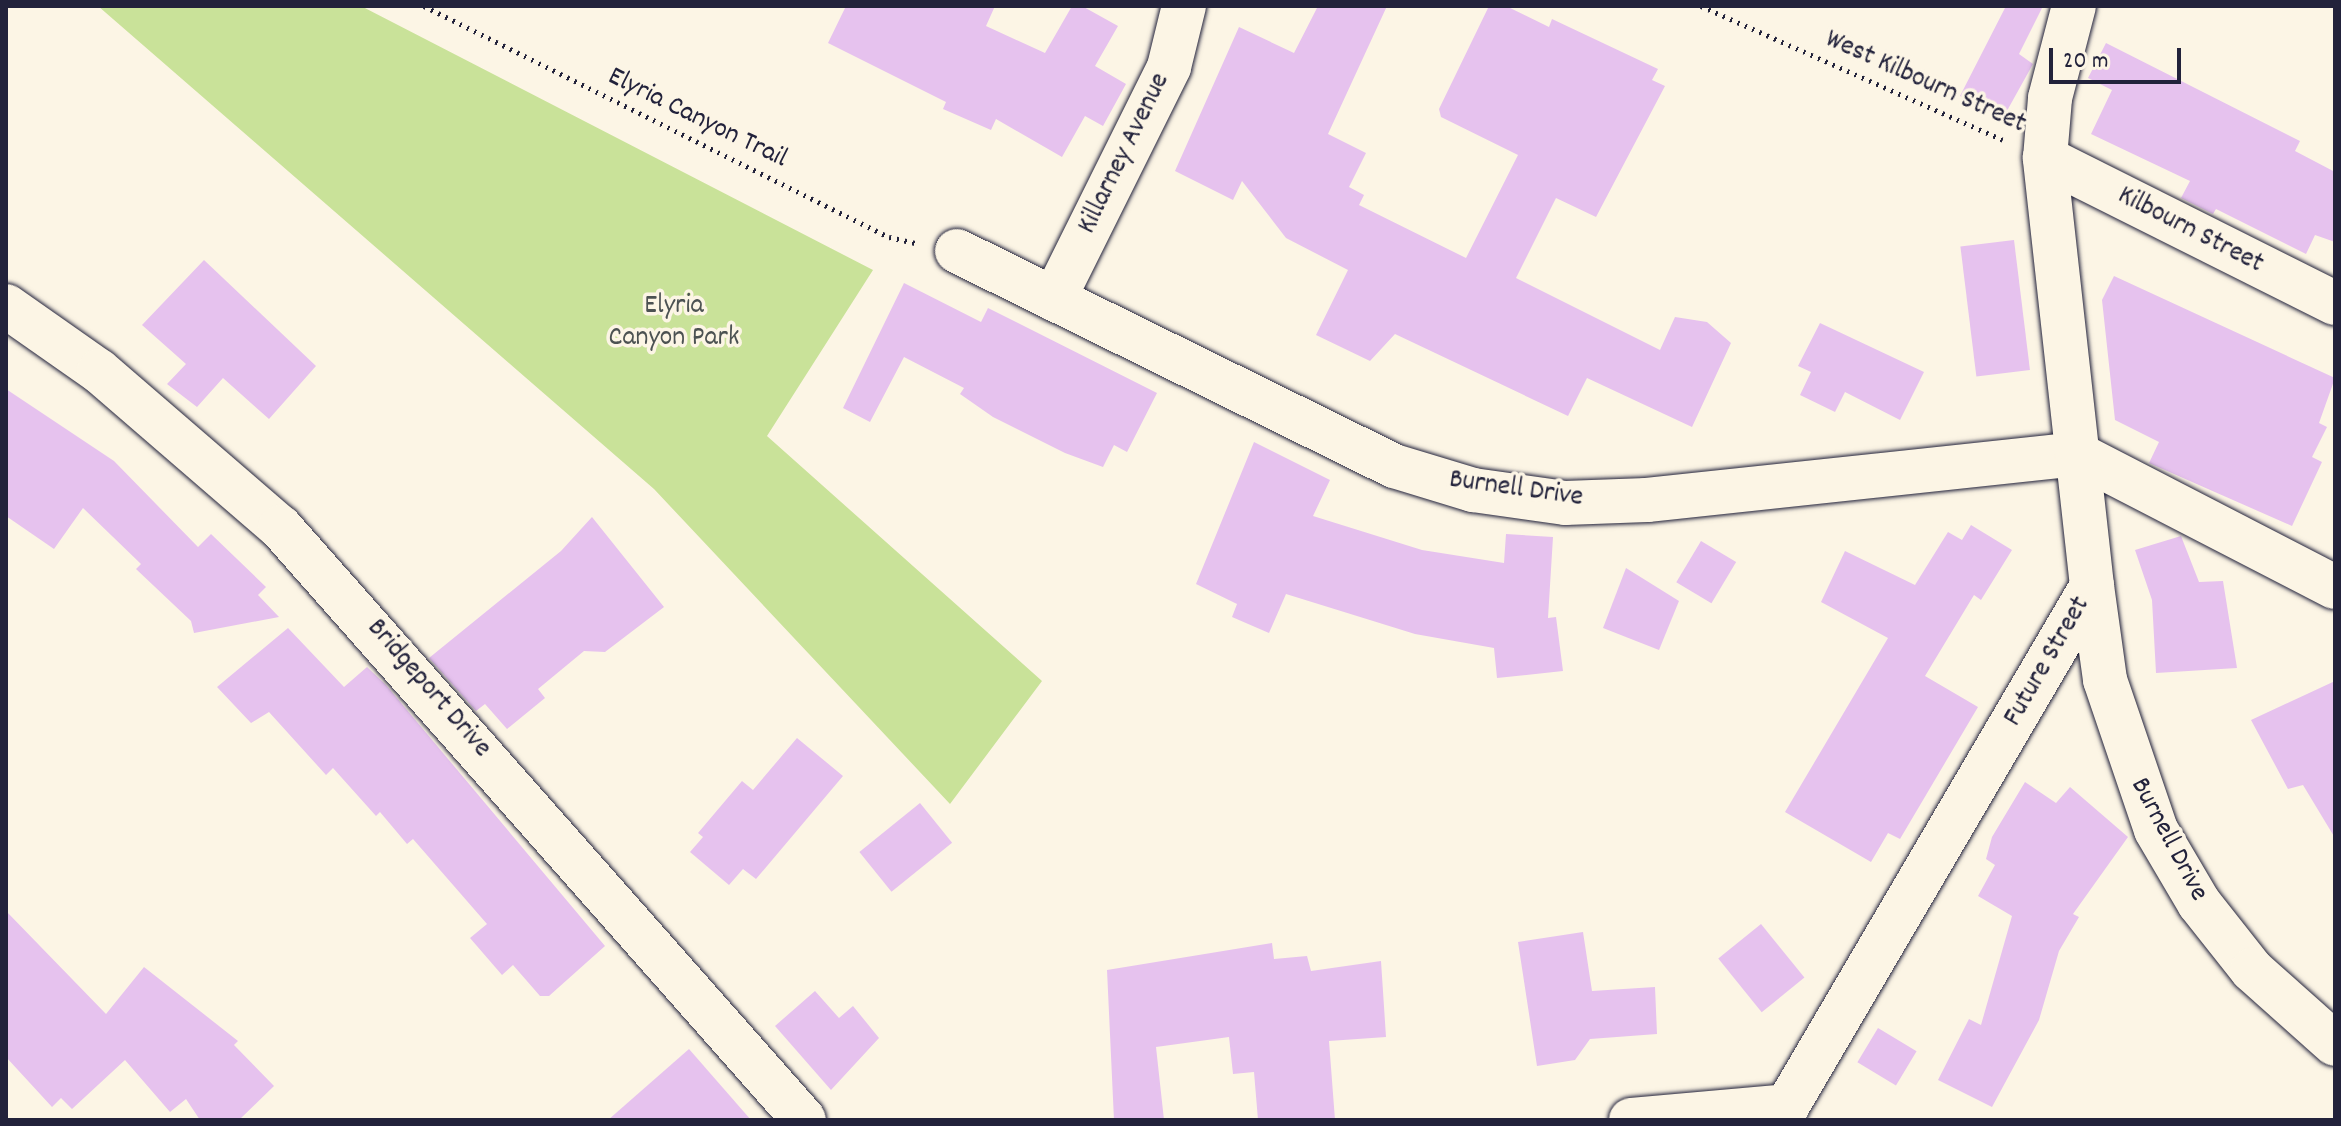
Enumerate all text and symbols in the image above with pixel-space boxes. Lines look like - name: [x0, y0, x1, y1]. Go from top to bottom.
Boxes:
- street label: West Kilbourn Street: [1819, 24, 2031, 142]
- scale bar: [2053, 32, 2185, 82]
- text: 20 m: [2063, 45, 2109, 79]
- street label: Elyria Canyon Trail: [602, 61, 792, 177]
- street label: Killarney Avenue: [1072, 68, 1178, 240]
- street label: Kilbourn Street: [2111, 180, 2269, 282]
- park label: Elyria Canyon Park: [609, 290, 739, 356]
- street label: Burnell Drive: [1447, 464, 1585, 516]
- street label: Future Street: [1997, 591, 2099, 733]
- street label: Bridgeport Drive: [359, 613, 497, 765]
- street label: Burnell Drive: [2122, 773, 2214, 907]

